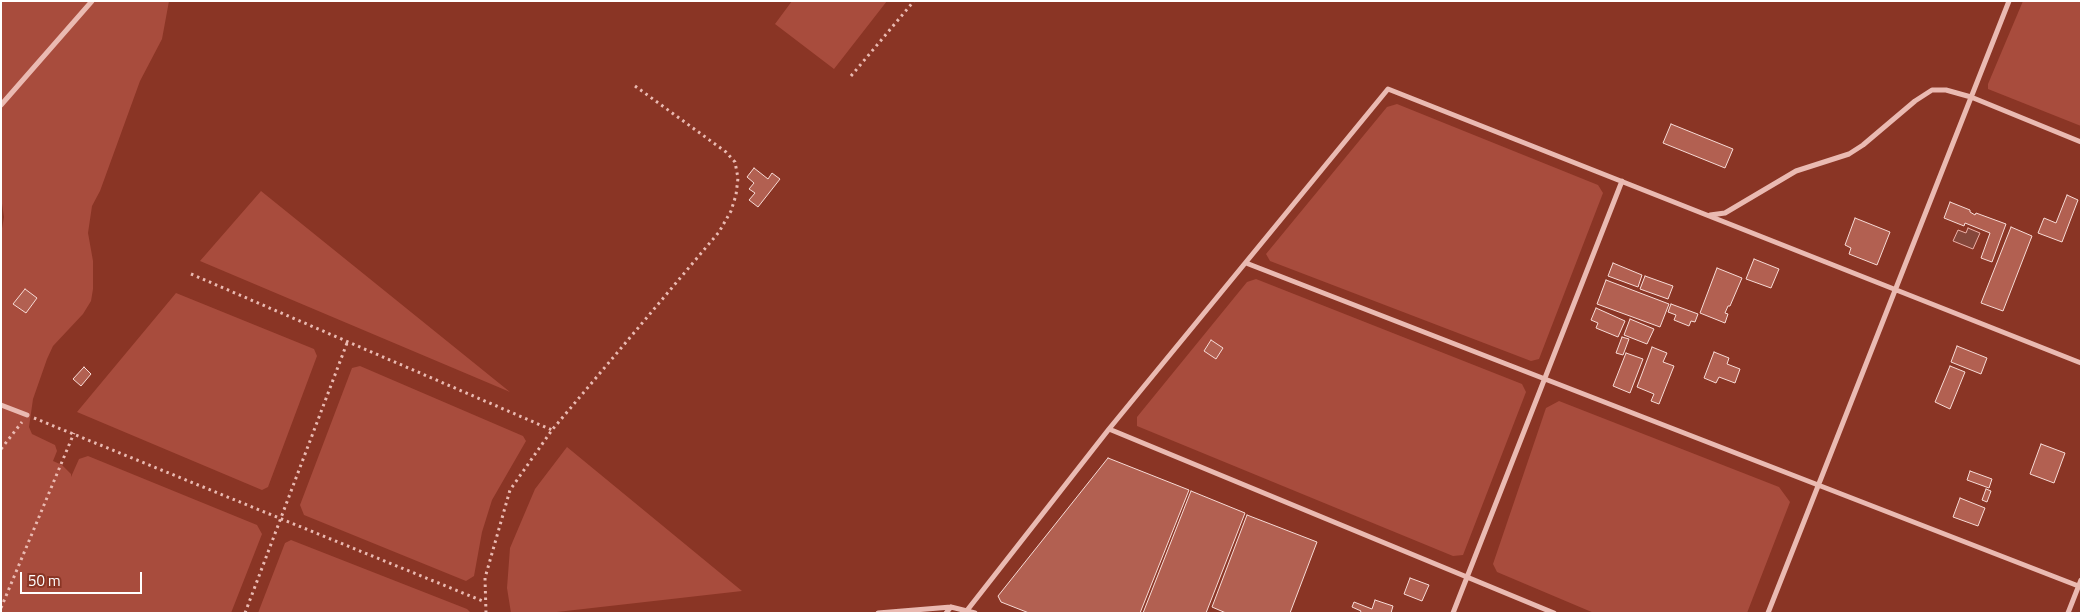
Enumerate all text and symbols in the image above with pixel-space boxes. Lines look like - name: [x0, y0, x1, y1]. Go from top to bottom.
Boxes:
- scale bar: [22, 562, 145, 594]
- text: 50 m: [28, 569, 61, 592]

